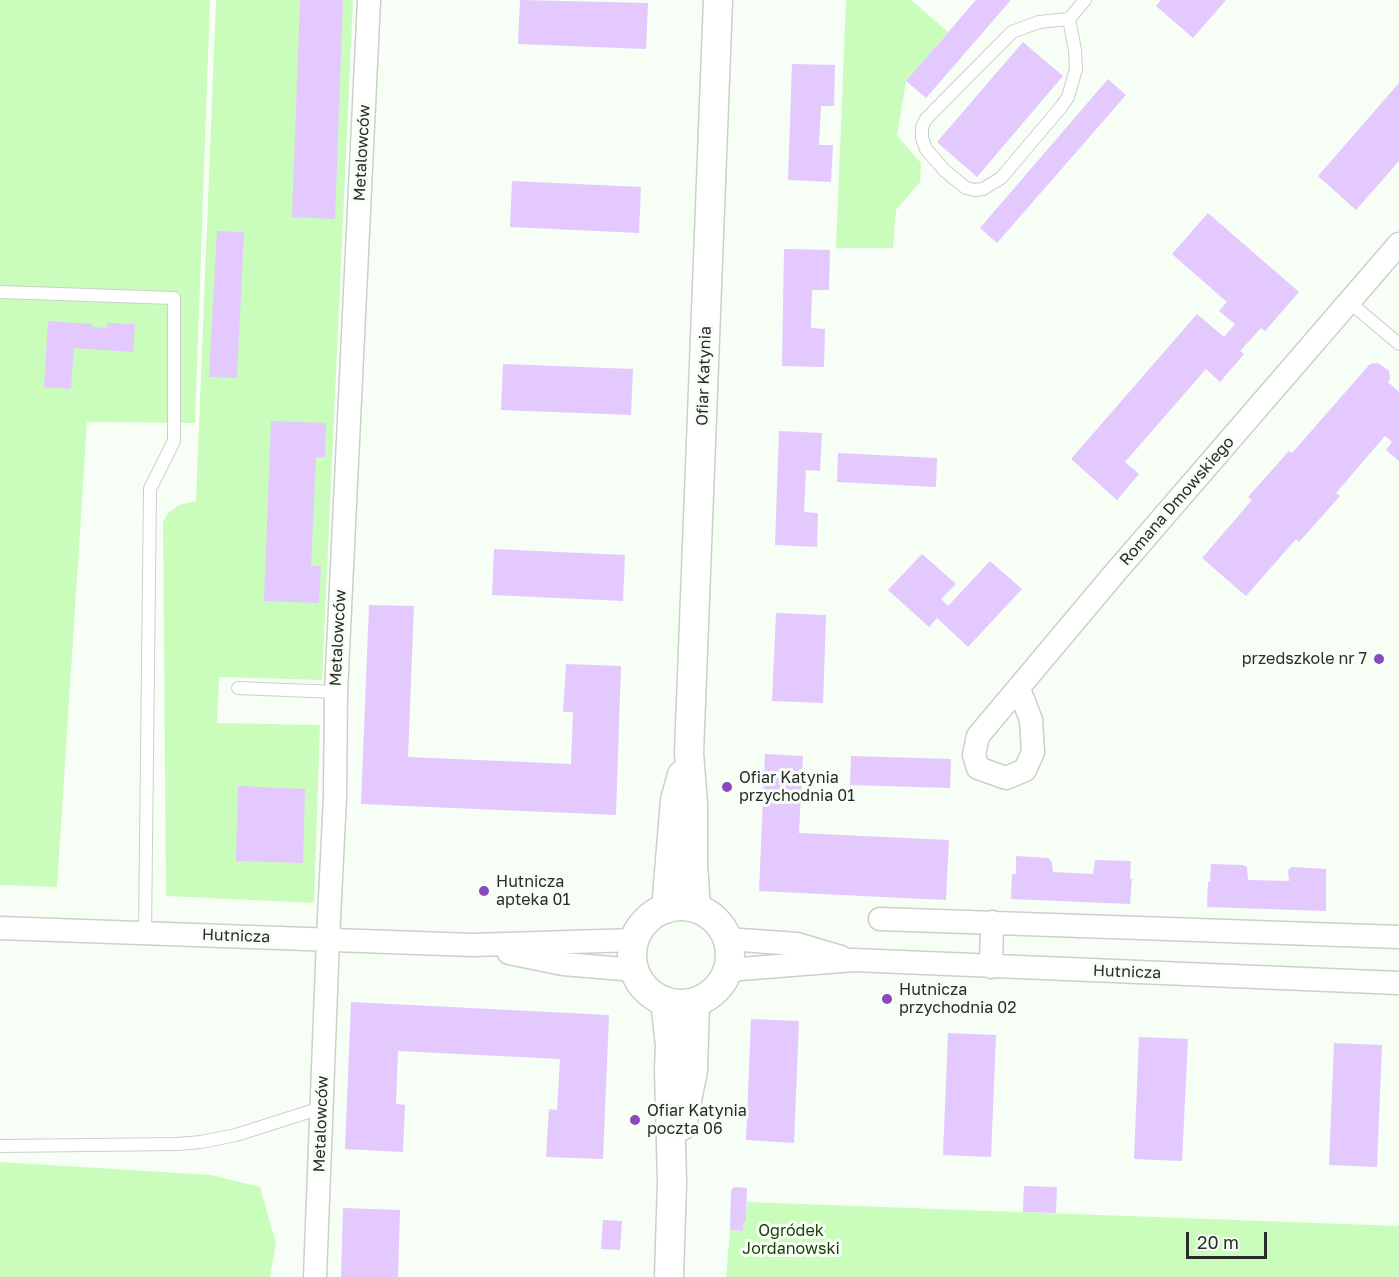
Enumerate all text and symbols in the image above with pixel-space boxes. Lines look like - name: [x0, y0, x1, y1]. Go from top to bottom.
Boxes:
- street label: Metalowców: [350, 104, 374, 202]
- street label: Ofiar Katynia: [693, 326, 715, 426]
- street label: Romana Dmowskiego: [1116, 433, 1238, 569]
- street label: Metalowców: [326, 589, 350, 687]
- place label: przedszkole nr 7: [1242, 649, 1367, 669]
- marker: przedszkole nr 7: [1372, 652, 1386, 666]
- place label: Ofiar Katynia przychodnia 01: [739, 768, 855, 806]
- marker: Ofiar Katynia przychodnia 01: [720, 780, 734, 794]
- place label: Hutnicza apteka 01: [496, 872, 570, 910]
- marker: Hutnicza apteka 01: [477, 884, 491, 898]
- street label: Hutnicza: [202, 925, 270, 947]
- street label: Hutnicza: [1093, 961, 1161, 983]
- place label: Hutnicza przychodnia 02: [899, 980, 1017, 1018]
- marker: Hutnicza przychodnia 02: [880, 992, 894, 1006]
- street label: Metalowców: [310, 1075, 332, 1173]
- place label: Ofiar Katynia poczta 06: [647, 1101, 747, 1139]
- marker: Ofiar Katynia poczta 06: [628, 1113, 642, 1127]
- scale bar: [1189, 1220, 1270, 1258]
- park label: Ogródek Jordanowski: [742, 1221, 840, 1259]
- text: 20 m: [1197, 1231, 1239, 1253]

